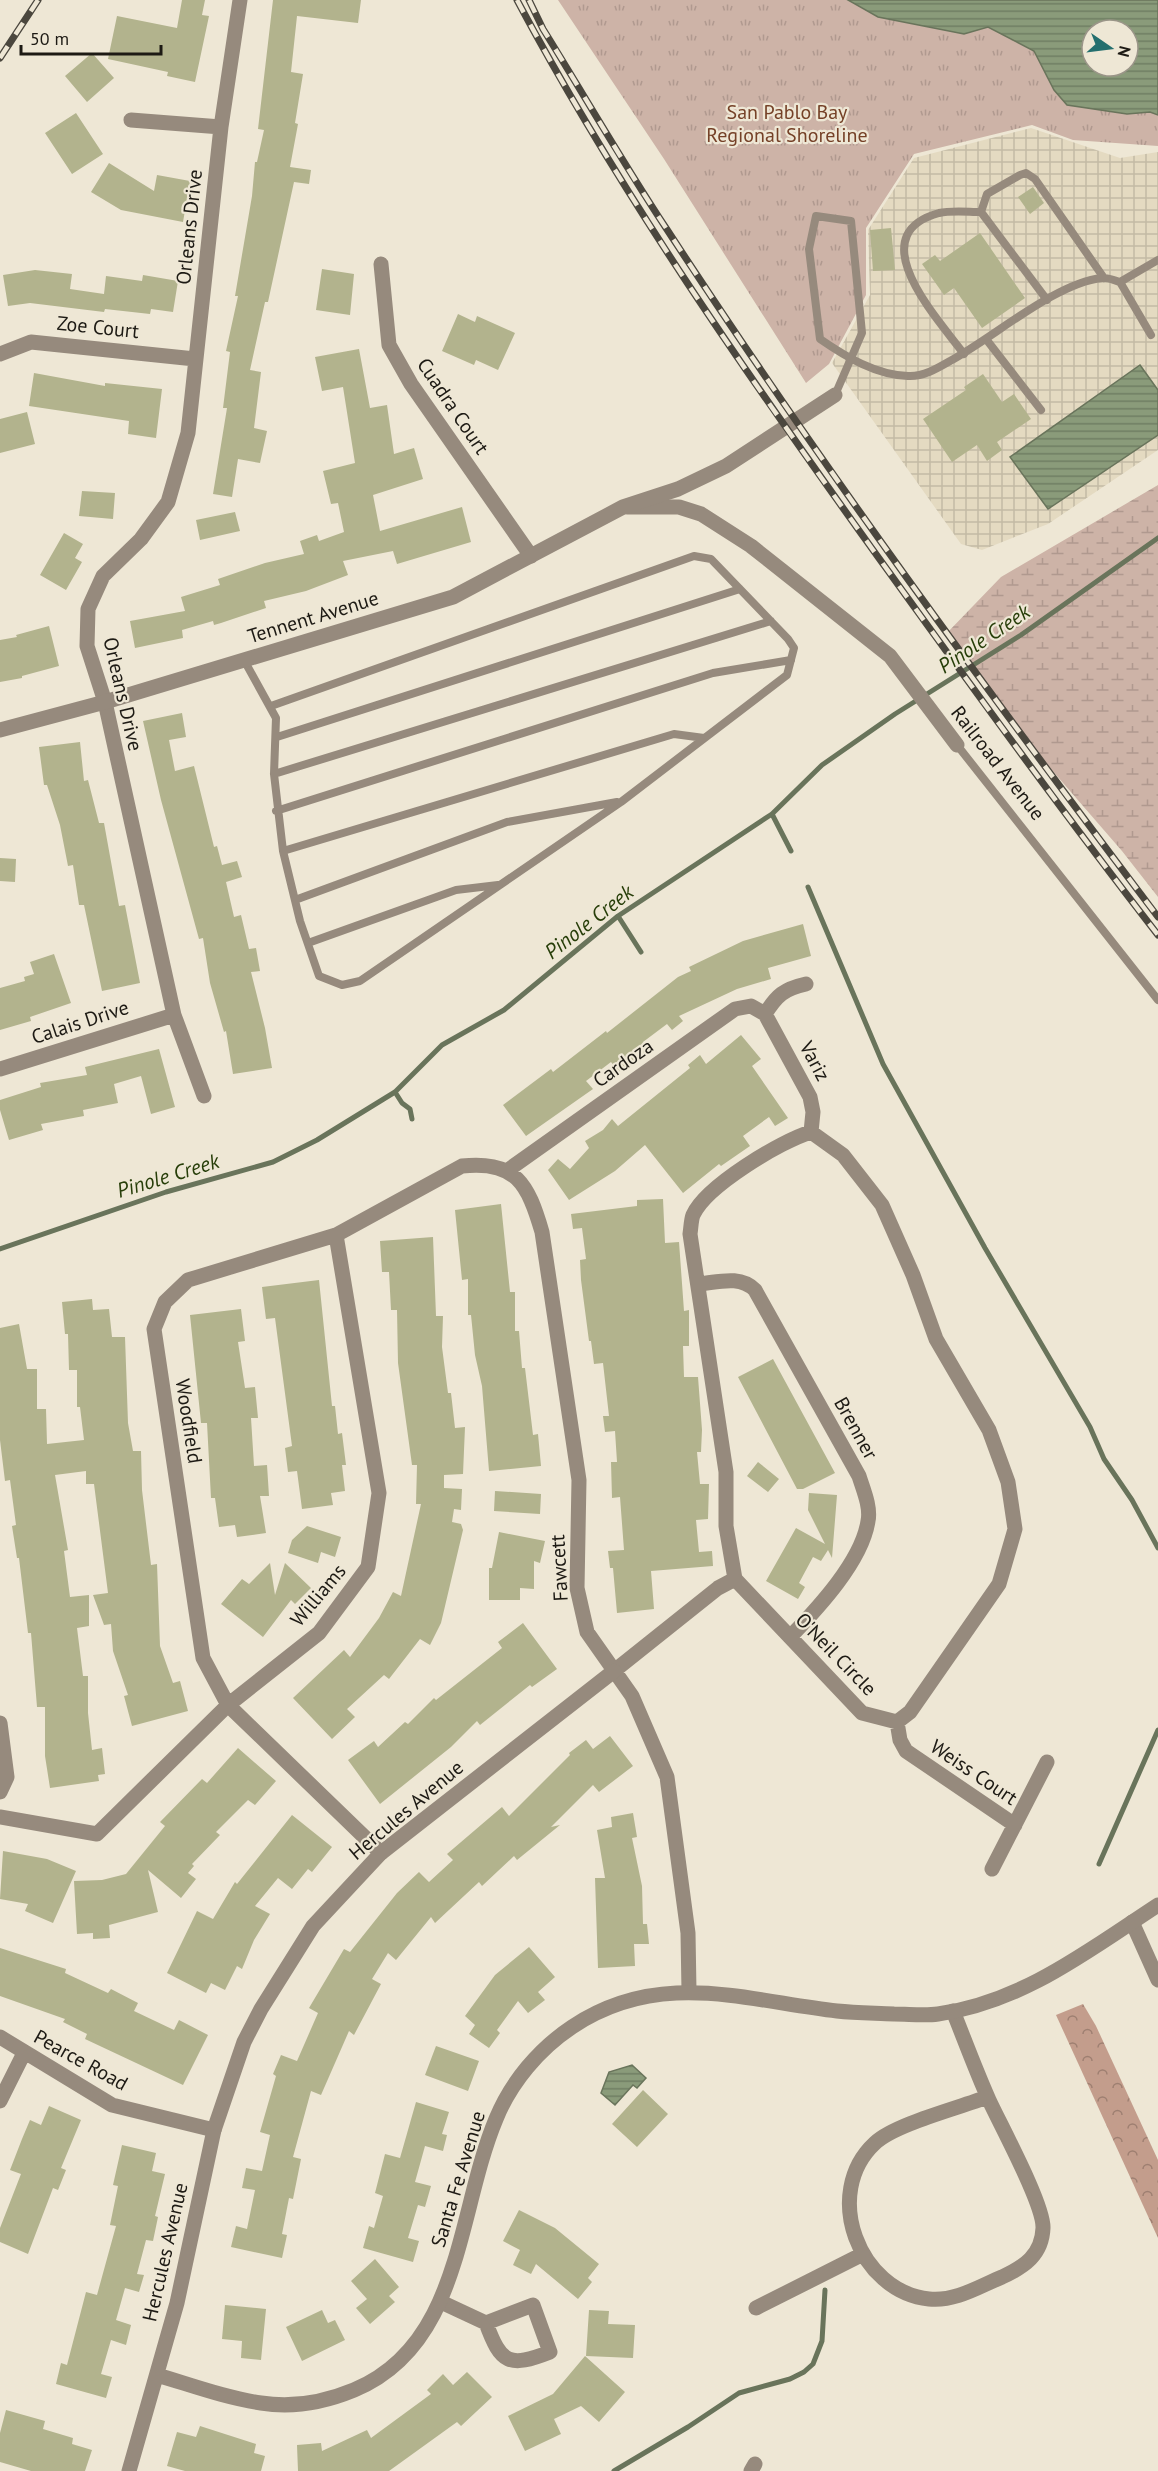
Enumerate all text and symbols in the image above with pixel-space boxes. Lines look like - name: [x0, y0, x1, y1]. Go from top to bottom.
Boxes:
- scale bar: [21, 18, 160, 56]
- north arrow: [1080, 18, 1140, 78]
- text: 50 m: [30, 27, 69, 50]
- text: N: [1114, 44, 1136, 59]
- park label: San Pablo Bay Regional Shoreline: [706, 99, 868, 148]
- street label: Orleans Drive: [170, 168, 208, 286]
- street label: Zoe Court: [56, 310, 141, 344]
- street label: Cuadra Court: [411, 353, 495, 459]
- street label: Tennent Avenue: [244, 585, 382, 649]
- water label: Pinole Creek: [932, 597, 1036, 679]
- street label: Orleans Drive: [97, 635, 149, 753]
- street label: Railroad Avenue: [945, 701, 1051, 825]
- water label: Pinole Creek: [539, 878, 640, 965]
- street label: Calais Drive: [28, 994, 132, 1050]
- street label: Cardoza: [588, 1033, 658, 1093]
- street label: Variz: [793, 1036, 836, 1085]
- water label: Pinole Creek: [113, 1147, 224, 1204]
- street label: Woodfield: [169, 1377, 209, 1465]
- street label: Brenner: [828, 1392, 884, 1464]
- street label: Fawcett: [544, 1534, 574, 1602]
- street label: Williams: [284, 1558, 352, 1632]
- street label: O'Neil Circle: [790, 1607, 882, 1701]
- street label: Weiss Court: [925, 1733, 1023, 1811]
- street label: Hercules Avenue: [343, 1754, 469, 1866]
- street label: Pearce Road: [29, 2023, 133, 2097]
- street label: Santa Fe Avenue: [425, 2108, 491, 2250]
- street label: Hercules Avenue: [136, 2180, 194, 2324]

